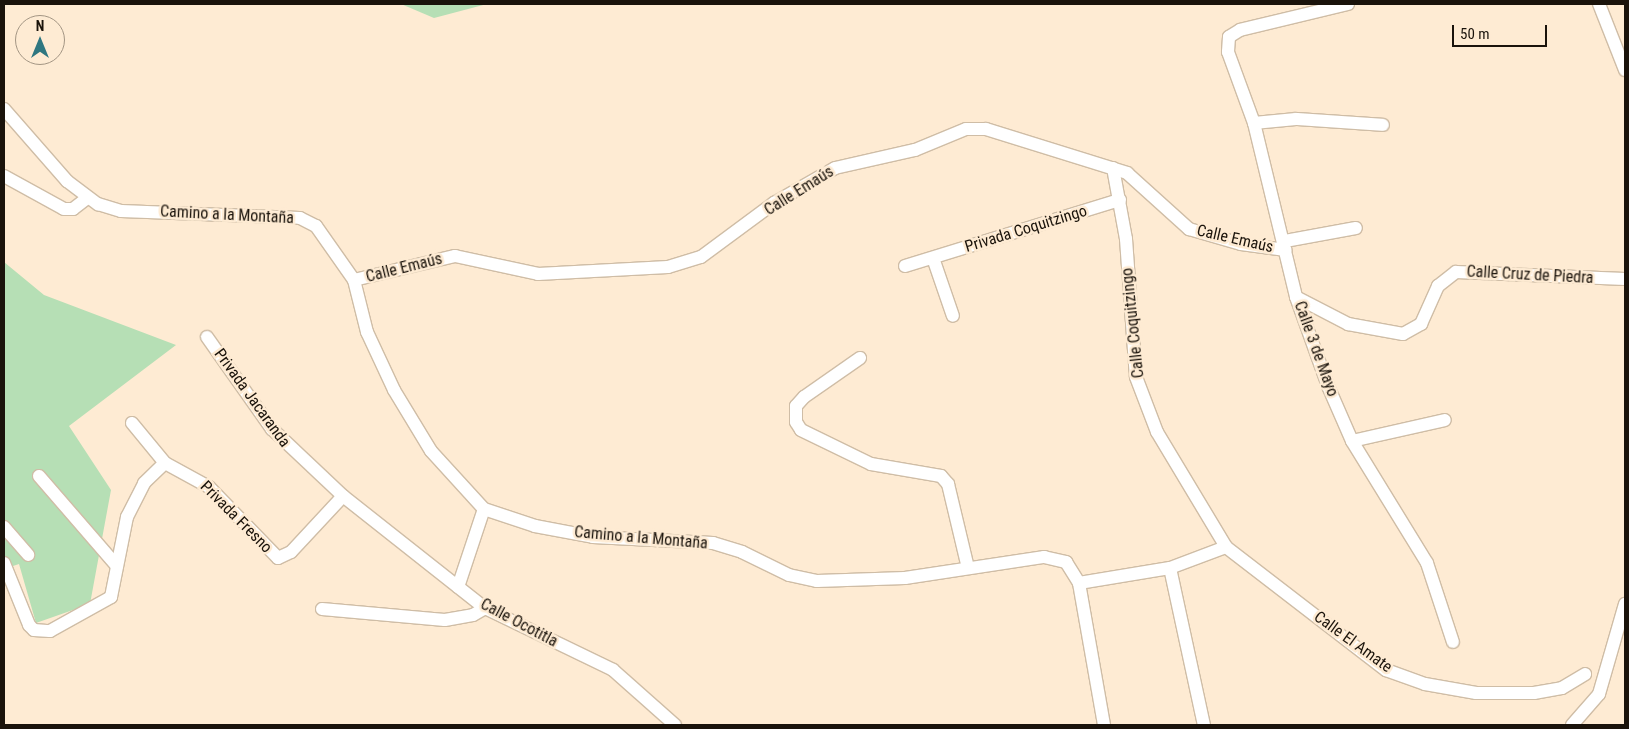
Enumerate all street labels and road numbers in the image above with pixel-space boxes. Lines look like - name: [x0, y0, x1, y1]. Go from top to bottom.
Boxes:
- street label: Calle Emaús: [761, 162, 837, 220]
- street label: Privada Coquitzingo: [963, 201, 1089, 257]
- street label: Camino a la Montaña: [160, 202, 294, 228]
- street label: Calle Emaús: [1195, 221, 1275, 257]
- street label: Calle Emaús: [364, 249, 444, 287]
- street label: Calle Cruz de Piedra: [1466, 262, 1594, 288]
- street label: Calle Coquitzingo: [1118, 267, 1148, 379]
- street label: Calle 3 de Mayo: [1290, 299, 1342, 399]
- street label: Privada Jacaranda: [210, 345, 294, 451]
- street label: Privada Fresno: [196, 477, 276, 557]
- street label: Camino a la Montaña: [573, 523, 709, 553]
- street label: Calle Ocotitla: [477, 595, 561, 651]
- street label: Calle El Amate: [1310, 607, 1396, 677]

